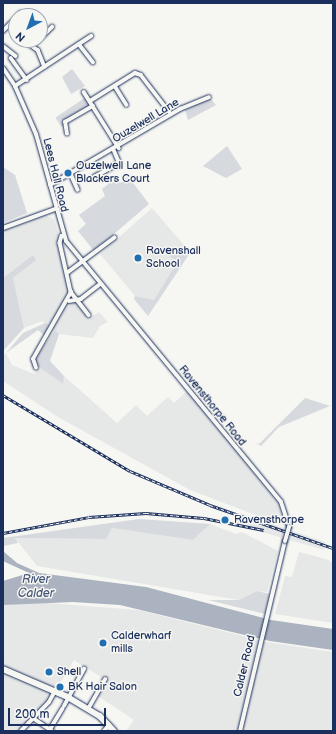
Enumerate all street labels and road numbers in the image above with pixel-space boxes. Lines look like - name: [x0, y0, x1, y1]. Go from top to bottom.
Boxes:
- street label: Ouzelwell Lane: [110, 96, 182, 146]
- street label: Lees Hall Road: [39, 136, 71, 214]
- street label: Ravensthorpe Road: [176, 363, 248, 449]
- street label: Calder Road: [232, 634, 258, 698]

